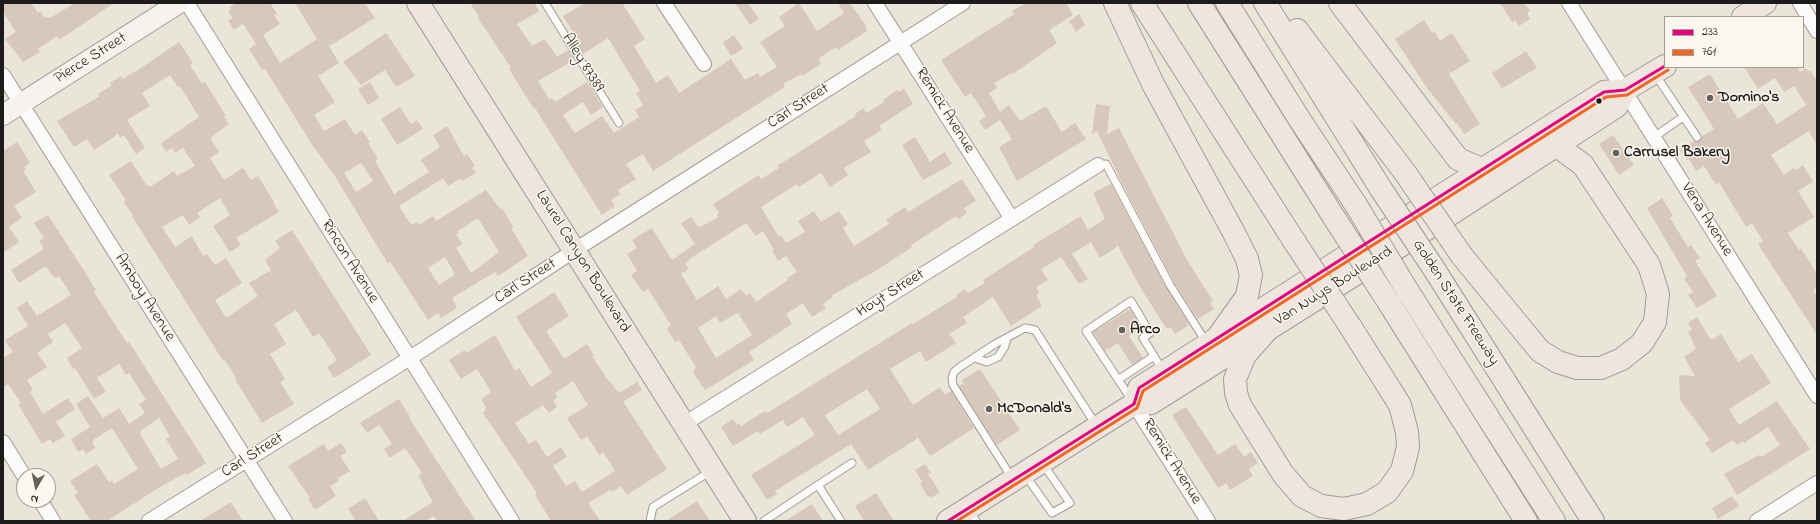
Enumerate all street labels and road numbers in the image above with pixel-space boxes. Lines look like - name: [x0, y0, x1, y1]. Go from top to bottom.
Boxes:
- street label: Pierce Street: [51, 29, 131, 89]
- street label: Alley 87389: [557, 30, 607, 96]
- street label: Remick Avenue: [910, 65, 978, 157]
- street label: Carl Street: [765, 80, 833, 134]
- street label: Vena Avenue: [1676, 180, 1736, 260]
- street label: Laurel Canyon Boulevard: [530, 187, 634, 337]
- street label: Rincon Avenue: [316, 217, 382, 307]
- street label: Golden State Freeway: [1407, 237, 1503, 369]
- street label: Van Nuys Boulevard: [1271, 243, 1397, 331]
- street label: Amboy Avenue: [109, 251, 179, 345]
- street label: Carl Street: [492, 255, 560, 309]
- street label: Hoyt Street: [854, 266, 928, 322]
- street label: Remick Avenue: [1137, 416, 1205, 508]
- street label: Carl Street: [218, 429, 288, 483]

